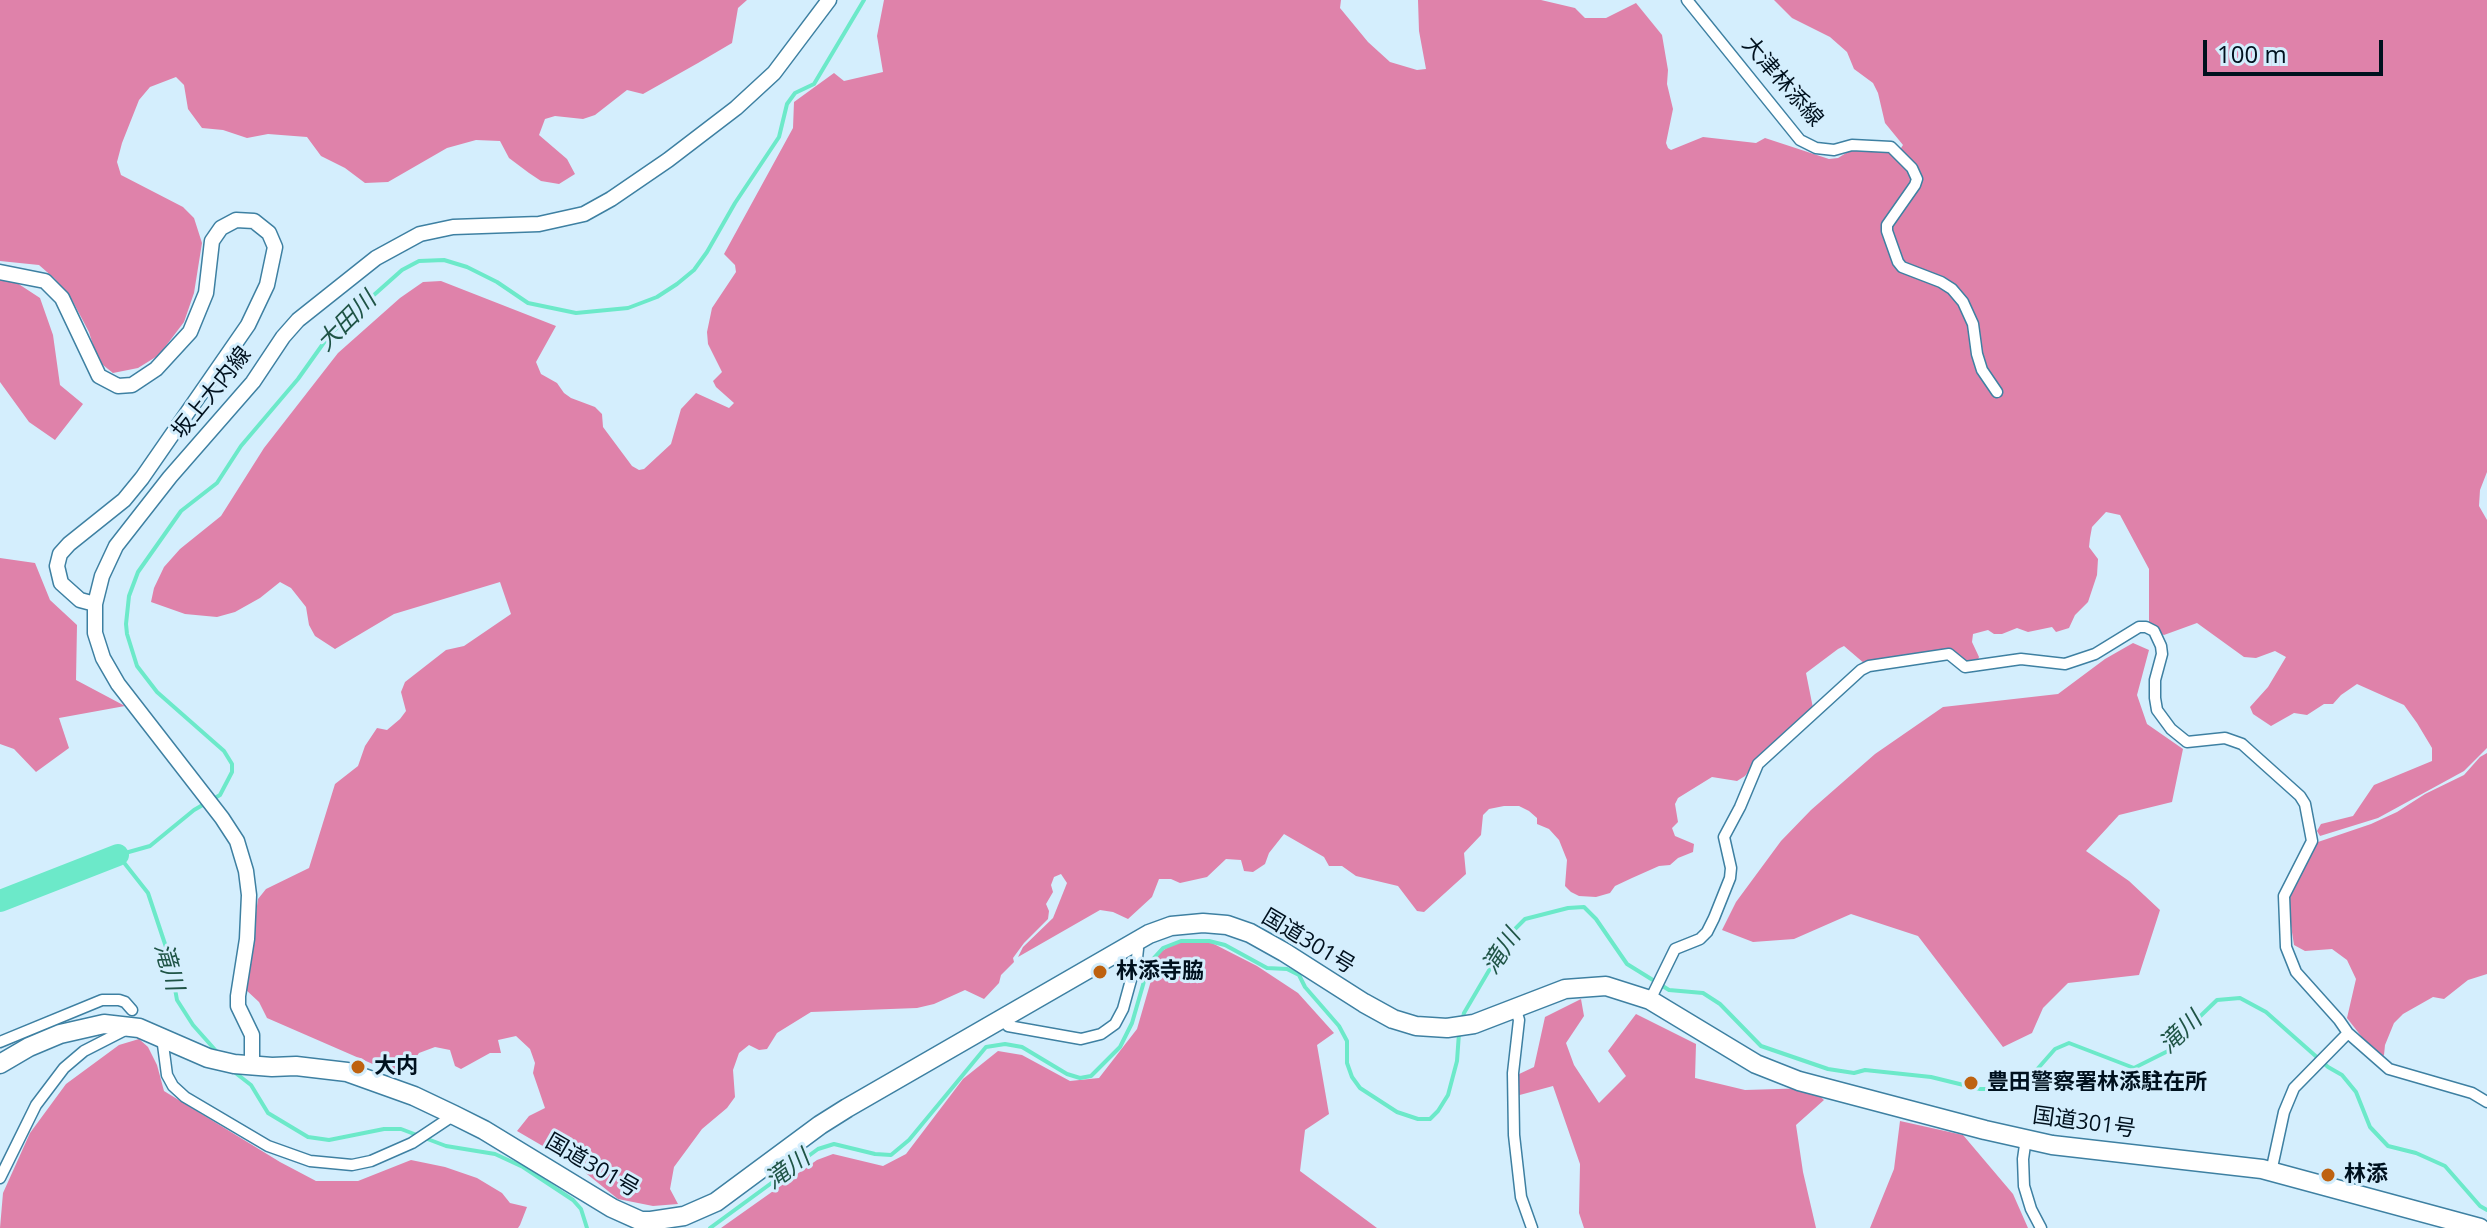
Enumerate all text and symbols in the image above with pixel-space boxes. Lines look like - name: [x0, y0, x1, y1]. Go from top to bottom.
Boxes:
- scale bar: [2207, 24, 2387, 74]
- street label: 大津林添線: [1736, 32, 1828, 132]
- text: 100 m: [2217, 37, 2287, 70]
- water label: 大田川: [311, 286, 383, 358]
- street label: 坂上大内線: [167, 342, 257, 444]
- street label: 国道301号: [1257, 904, 1359, 980]
- water label: 滝川: [1477, 924, 1527, 980]
- water label: 滝川: [148, 940, 188, 994]
- place label: 林添寺脇: [1116, 959, 1204, 985]
- marker: 林添寺脇: [1091, 963, 1109, 981]
- water label: 滝川: [2154, 1006, 2208, 1060]
- place label: 大内: [374, 1054, 418, 1080]
- marker: 大内: [349, 1058, 367, 1076]
- place label: 豊田警察署林添駐在所: [1987, 1070, 2207, 1096]
- marker: 豊田警察署林添駐在所: [1962, 1074, 1980, 1092]
- street label: 国道301号: [2031, 1103, 2137, 1143]
- street label: 国道301号: [540, 1129, 644, 1203]
- water label: 滝川: [760, 1144, 816, 1196]
- place label: 林添: [2344, 1162, 2388, 1188]
- marker: 林添: [2319, 1166, 2337, 1184]

